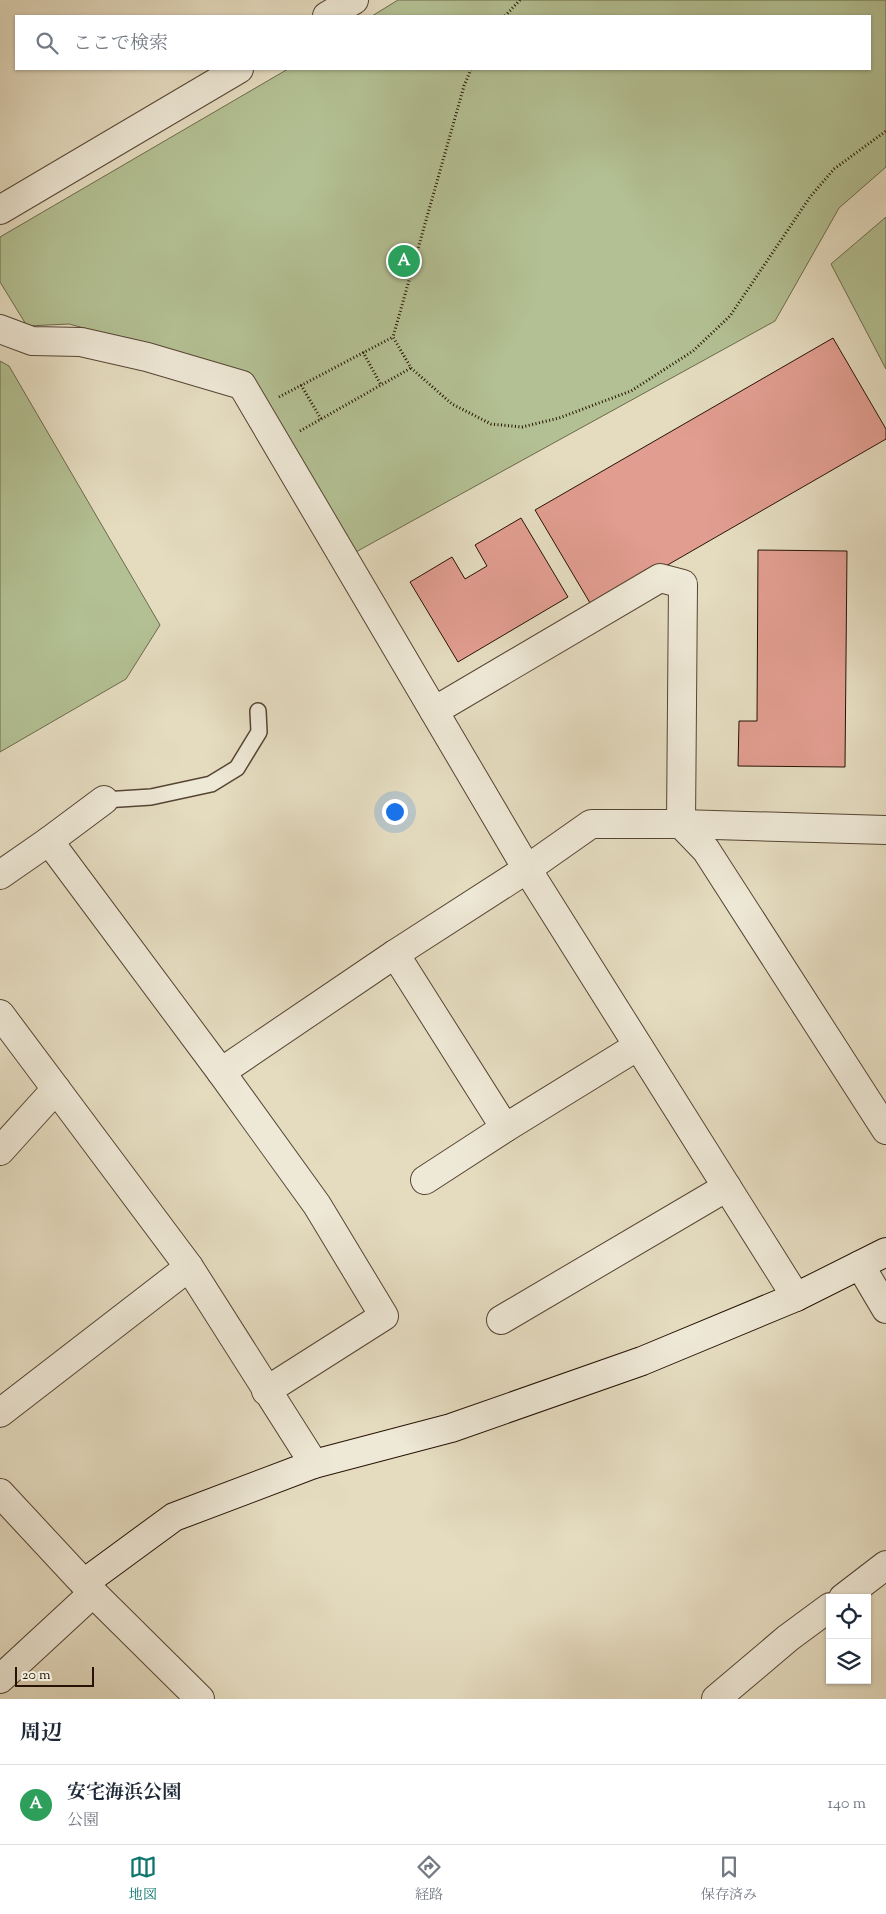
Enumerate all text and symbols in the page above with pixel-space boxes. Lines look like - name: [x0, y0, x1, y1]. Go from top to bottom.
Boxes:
- search box: [15, 15, 871, 70]
- icon: search: [33, 29, 61, 57]
- text: ここで検索: [73, 31, 168, 58]
- pin: A: [388, 242, 420, 280]
- your location: [382, 799, 408, 825]
- map controls: [826, 1594, 871, 1684]
- button: locate: [826, 1594, 871, 1639]
- button: layers: [826, 1639, 871, 1684]
- scale bar: [15, 1664, 94, 1687]
- text: 20 m: [22, 1666, 51, 1686]
- text: 周辺: [20, 1719, 62, 1749]
- text: 安宅海浜公園: [67, 1780, 181, 1807]
- text: A: [30, 1793, 43, 1816]
- text: 140 m: [828, 1793, 866, 1816]
- text: 公園: [67, 1810, 99, 1833]
- tab: 地図: [129, 1853, 157, 1906]
- tab: 経路: [415, 1853, 443, 1906]
- tab: 保存済み: [701, 1853, 757, 1906]

